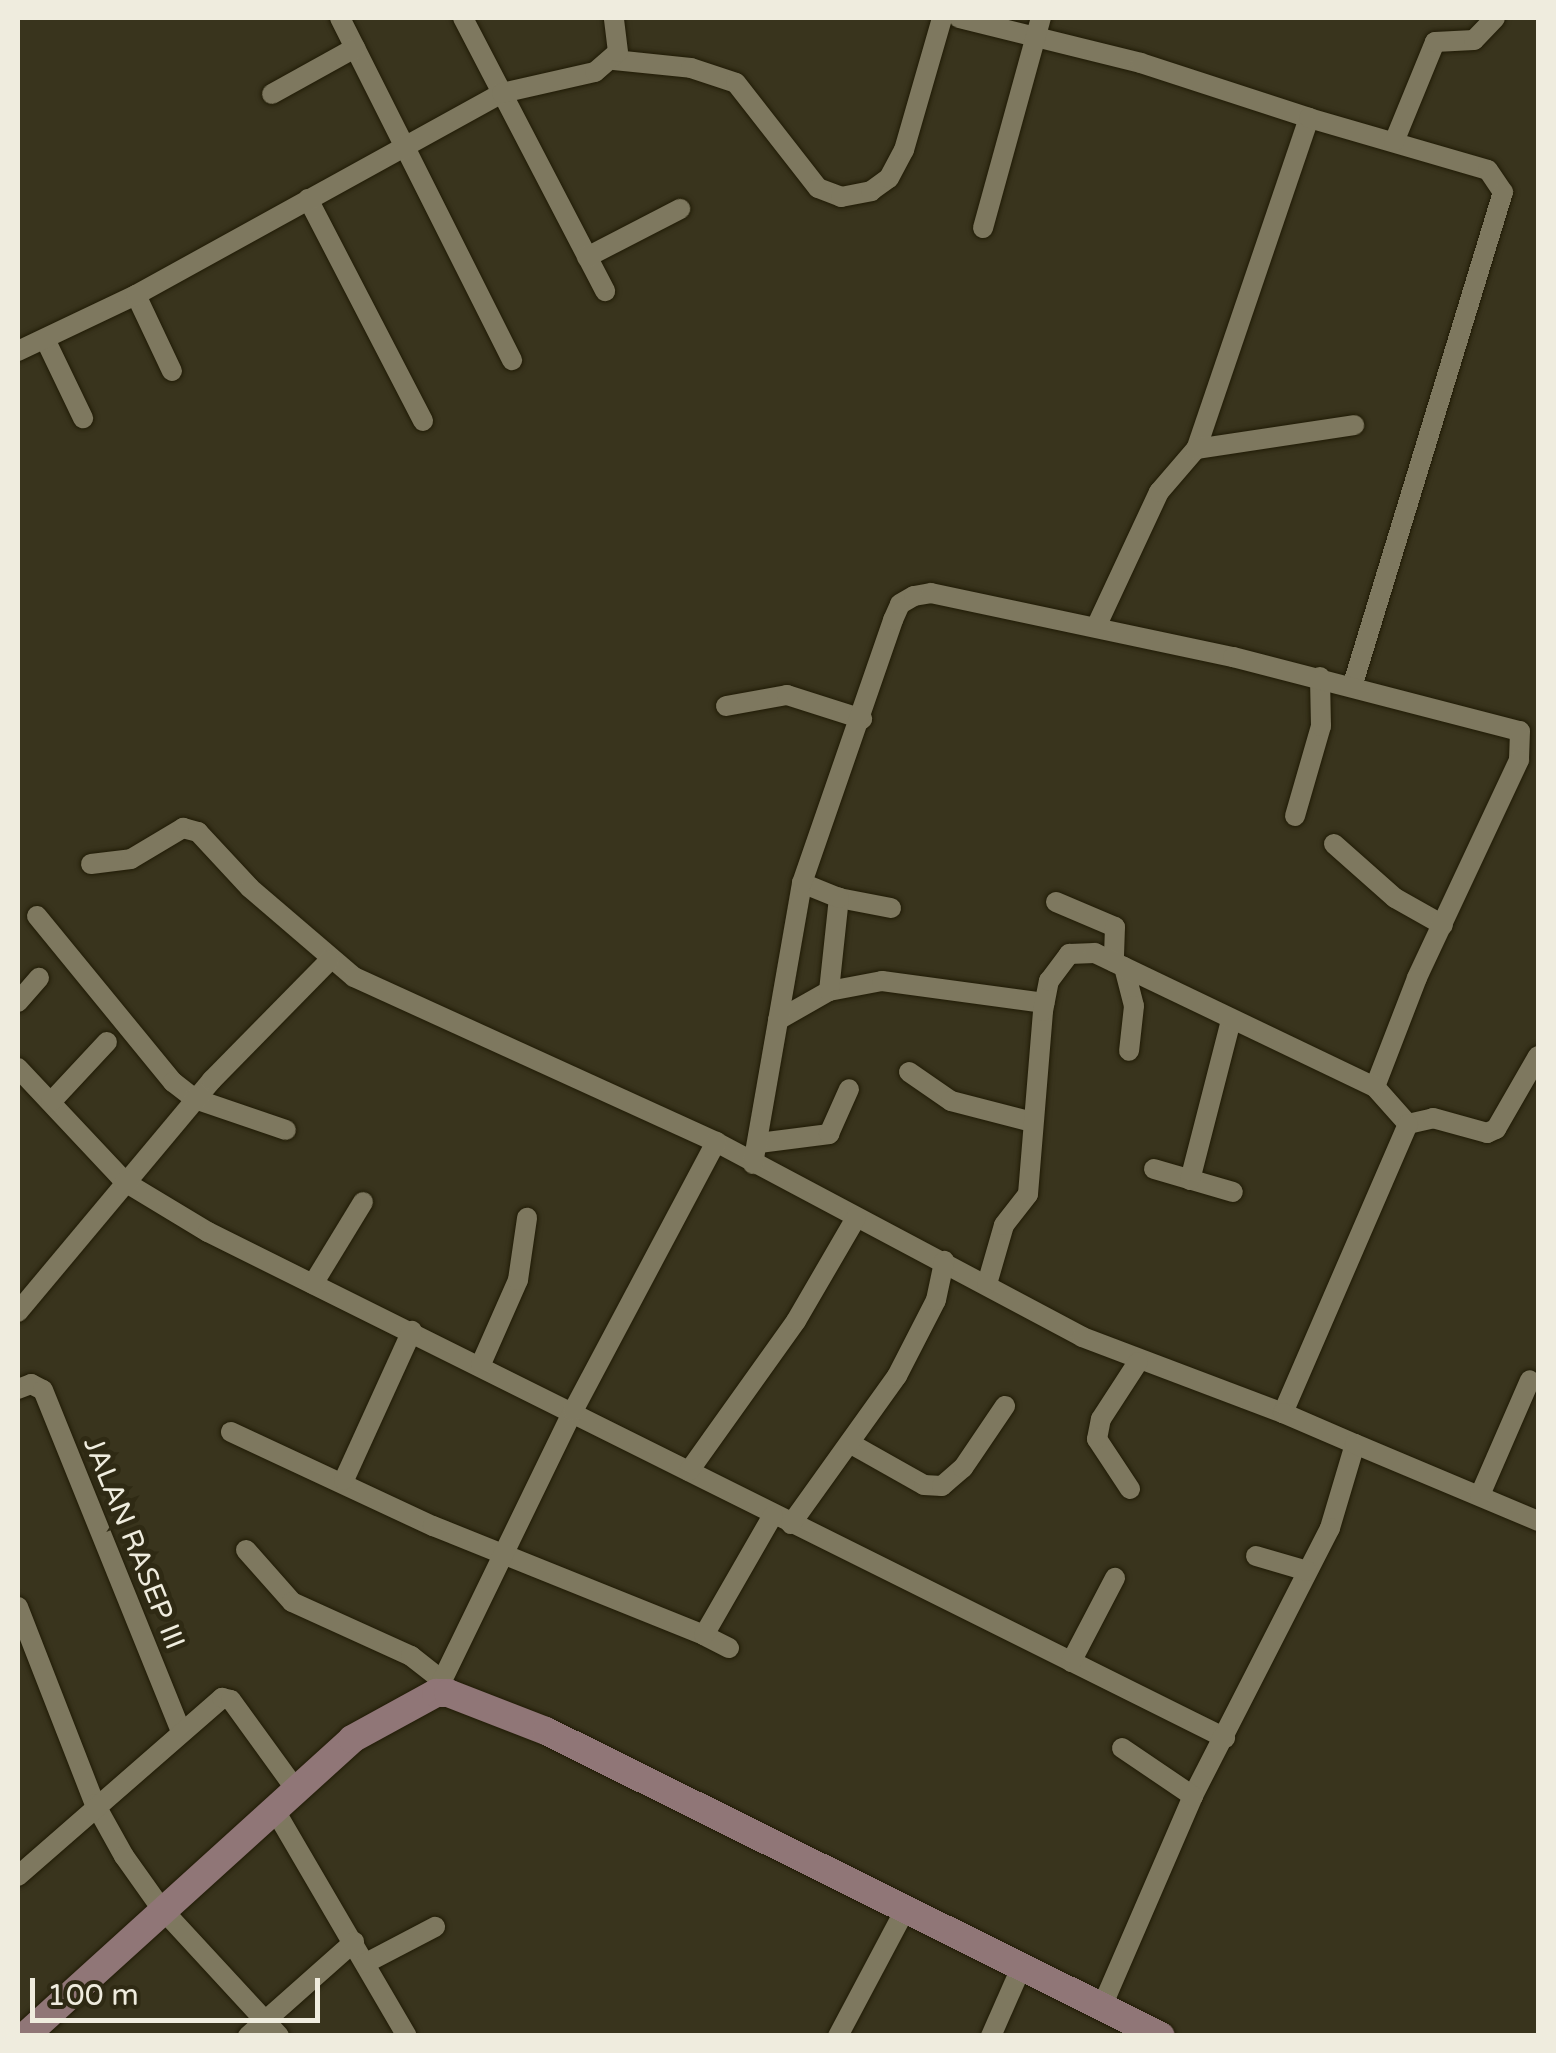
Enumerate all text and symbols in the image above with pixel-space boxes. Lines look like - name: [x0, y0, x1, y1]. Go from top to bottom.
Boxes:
- street label: JALAN RASEP III: [76, 1432, 192, 1654]
- scale bar: [35, 1958, 325, 2020]
- text: 100 m: [47, 1977, 139, 2014]

